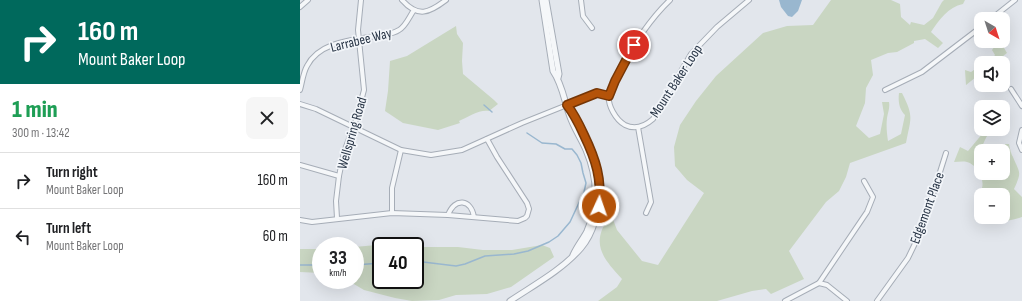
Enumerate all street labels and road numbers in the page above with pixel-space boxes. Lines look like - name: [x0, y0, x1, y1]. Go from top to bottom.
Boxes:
- street label: Larrabee Way: [329, 24, 394, 56]
- street label: Mount Baker Loop: [646, 41, 706, 121]
- street label: Wellspring Road: [334, 95, 370, 171]
- street label: Edgemont Place: [906, 170, 948, 246]

